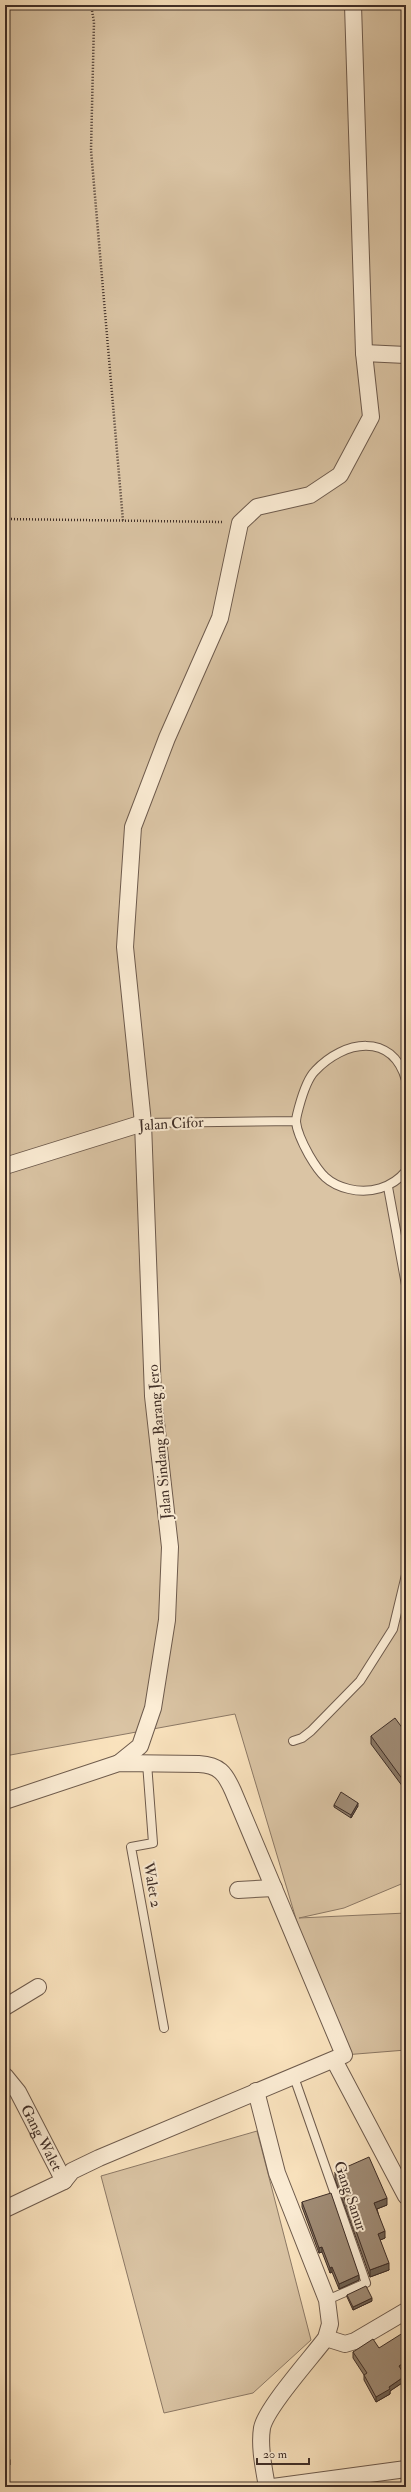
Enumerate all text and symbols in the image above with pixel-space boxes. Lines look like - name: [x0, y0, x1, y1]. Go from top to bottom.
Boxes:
- street label: Jalan Cifor: [137, 1113, 205, 1136]
- street label: Jalan Sindang Barang Jero: [144, 1364, 177, 1521]
- street label: Walet 2: [138, 1860, 165, 1910]
- street label: Gang Walet: [17, 2101, 67, 2174]
- street label: Gang Sanur: [329, 2159, 371, 2234]
- scale bar: [257, 2440, 309, 2466]
- text: 20 m: [263, 2447, 288, 2462]

